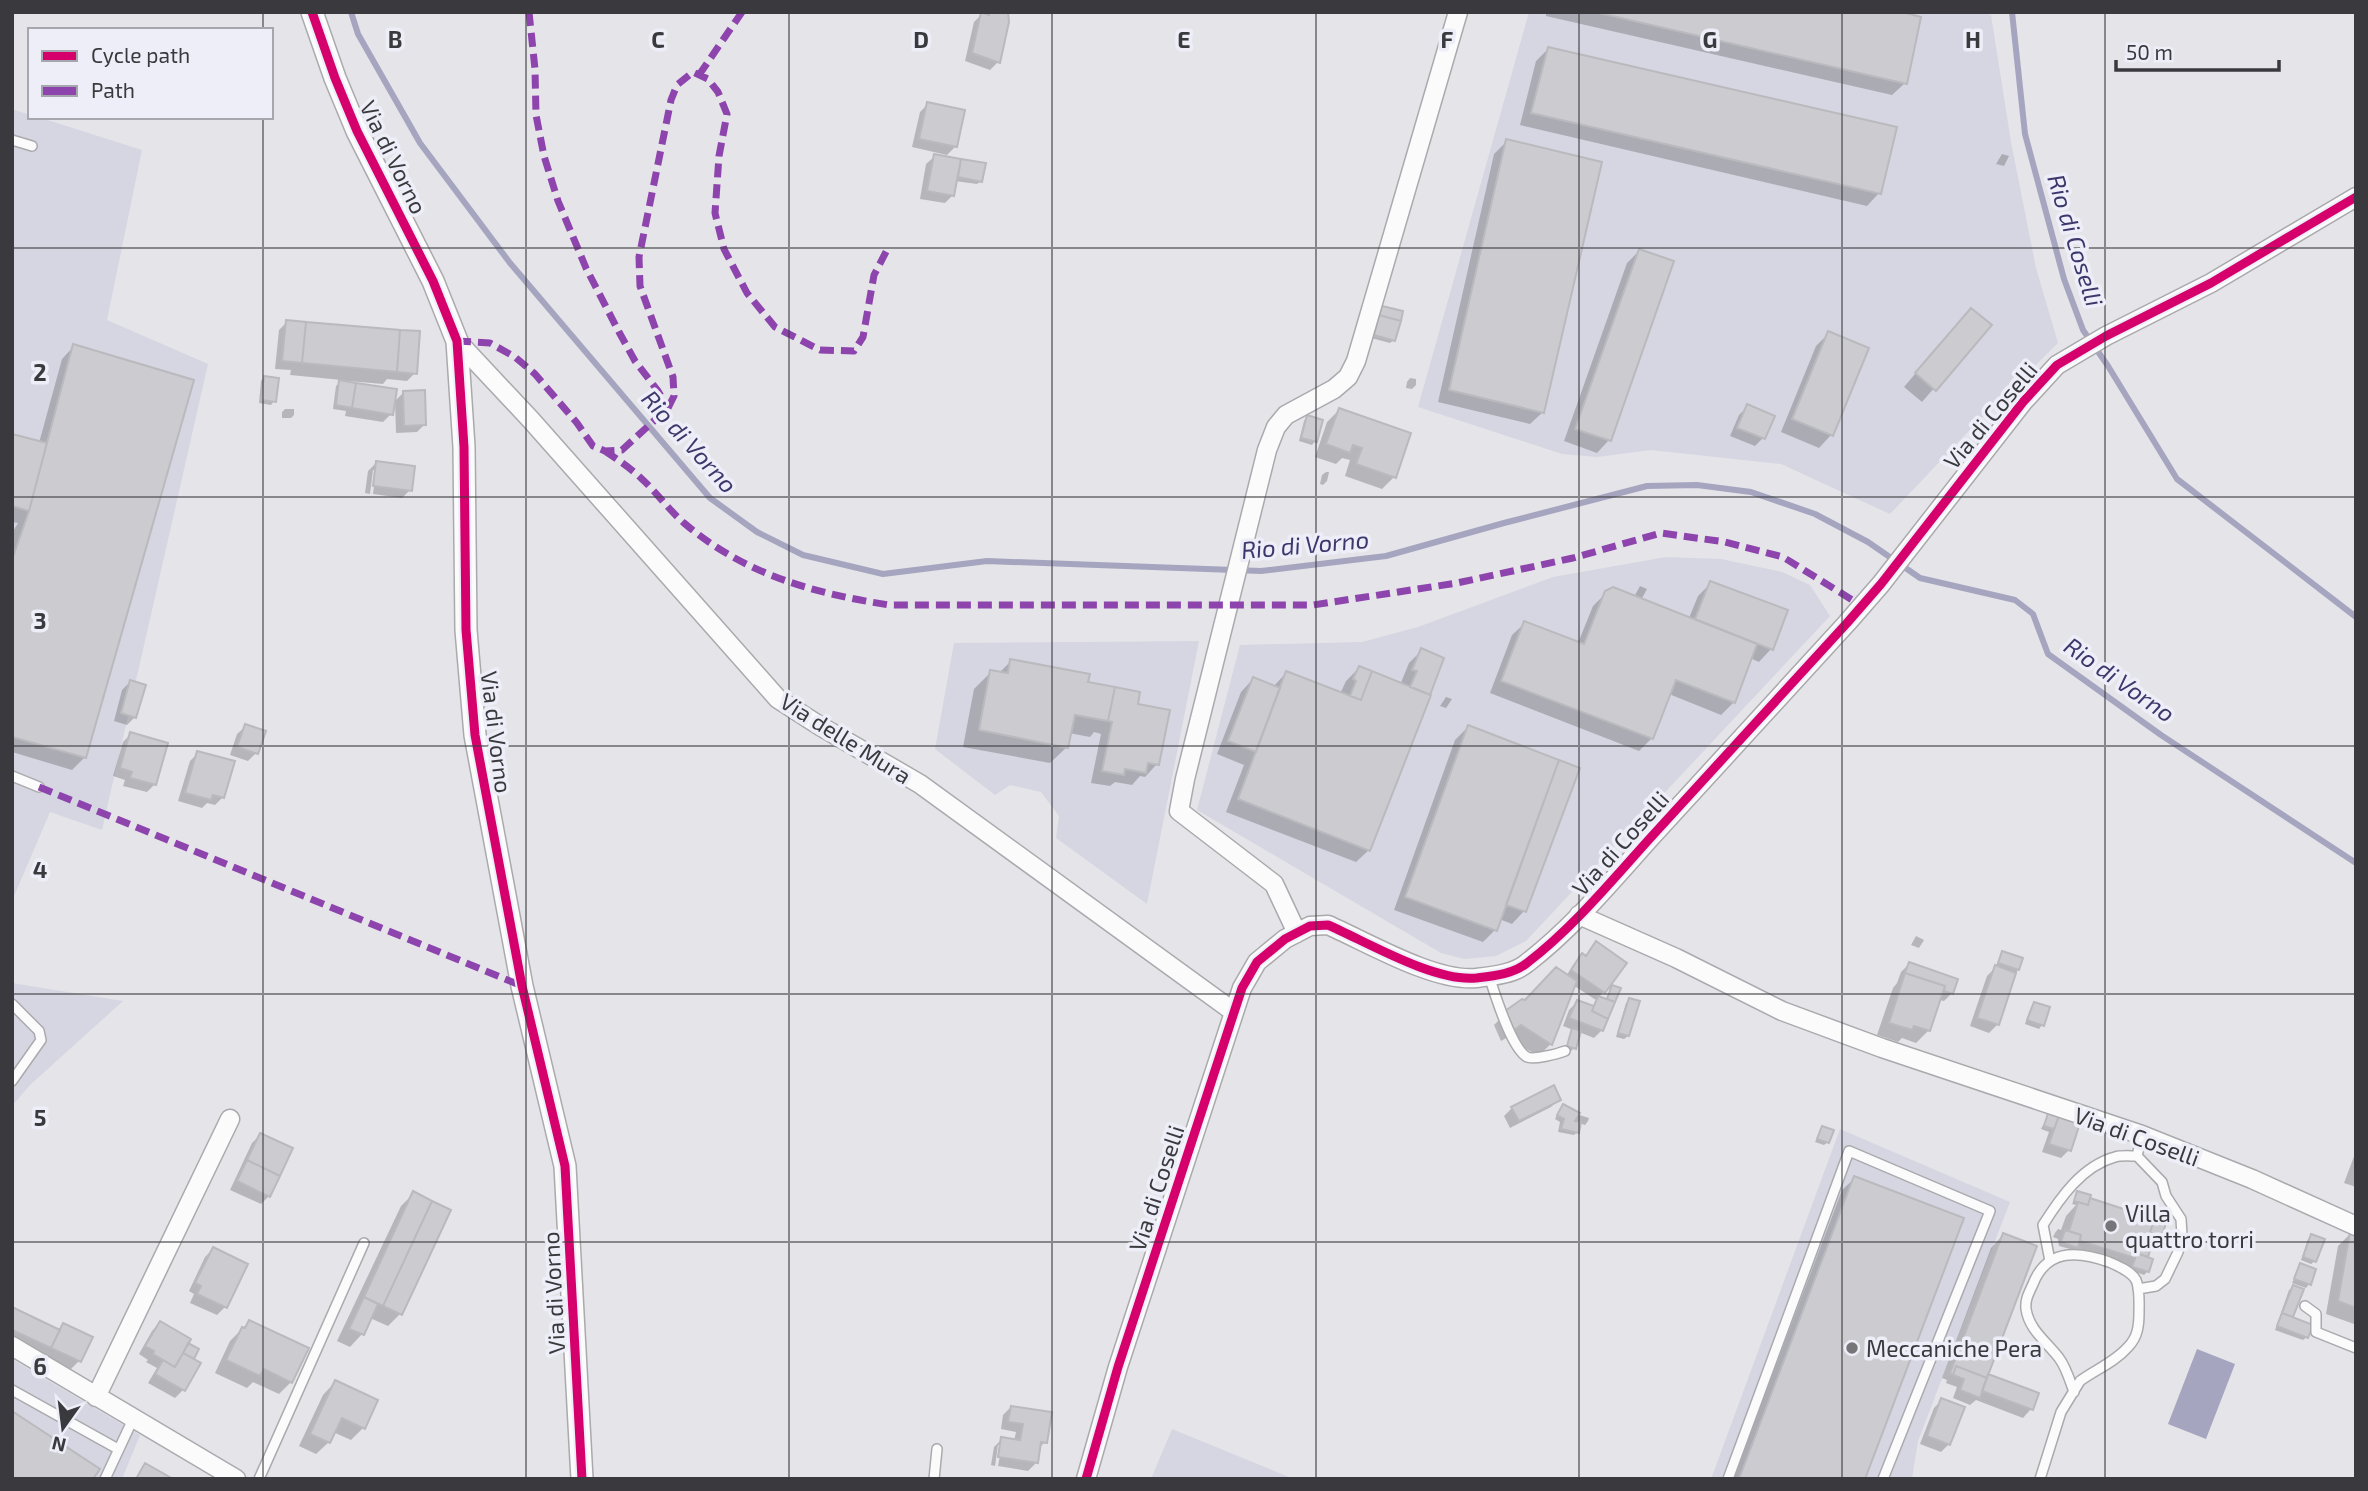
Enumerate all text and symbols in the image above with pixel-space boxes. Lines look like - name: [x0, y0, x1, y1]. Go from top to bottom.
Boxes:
- text: B: [388, 25, 402, 53]
- text: C: [651, 25, 665, 53]
- text: D: [913, 25, 929, 53]
- text: E: [1177, 25, 1191, 53]
- text: F: [1441, 25, 1454, 53]
- text: G: [1703, 25, 1717, 53]
- text: H: [1965, 25, 1981, 53]
- legend: [28, 28, 273, 119]
- scale bar: [2116, 28, 2279, 72]
- text: 50 m: [2126, 39, 2173, 64]
- text: Cycle path: [91, 42, 190, 67]
- text: Path: [91, 77, 135, 102]
- street label: Via di Vorno: [355, 96, 433, 218]
- water label: Rio di Coselli: [2042, 170, 2110, 310]
- street label: Via di Coselli: [1937, 356, 2043, 474]
- text: 2: [33, 358, 47, 386]
- water label: Rio di Vorno: [636, 384, 744, 498]
- water label: Rio di Vorno: [1240, 524, 1370, 564]
- text: 3: [33, 606, 47, 634]
- water label: Rio di Vorno: [2059, 630, 2181, 728]
- street label: Via di Vorno: [476, 669, 518, 795]
- street label: Via delle Mura: [775, 687, 917, 789]
- street label: Via di Coselli: [1566, 785, 1674, 901]
- text: 4: [33, 855, 47, 883]
- street label: Via di Coselli: [2071, 1100, 2203, 1172]
- text: 5: [34, 1103, 46, 1131]
- street label: Via di Coselli: [1122, 1121, 1190, 1255]
- place label: Villa quattro torri: [2125, 1199, 2254, 1253]
- marker: Villa quattro torri: [2103, 1218, 2119, 1234]
- street label: Via di Vorno: [536, 1231, 570, 1355]
- place label: Meccaniche Pera: [1866, 1334, 2042, 1362]
- marker: Meccaniche Pera: [1844, 1340, 1860, 1356]
- text: 6: [33, 1352, 47, 1380]
- north arrow: [28, 1393, 98, 1463]
- text: N: [49, 1432, 68, 1458]

